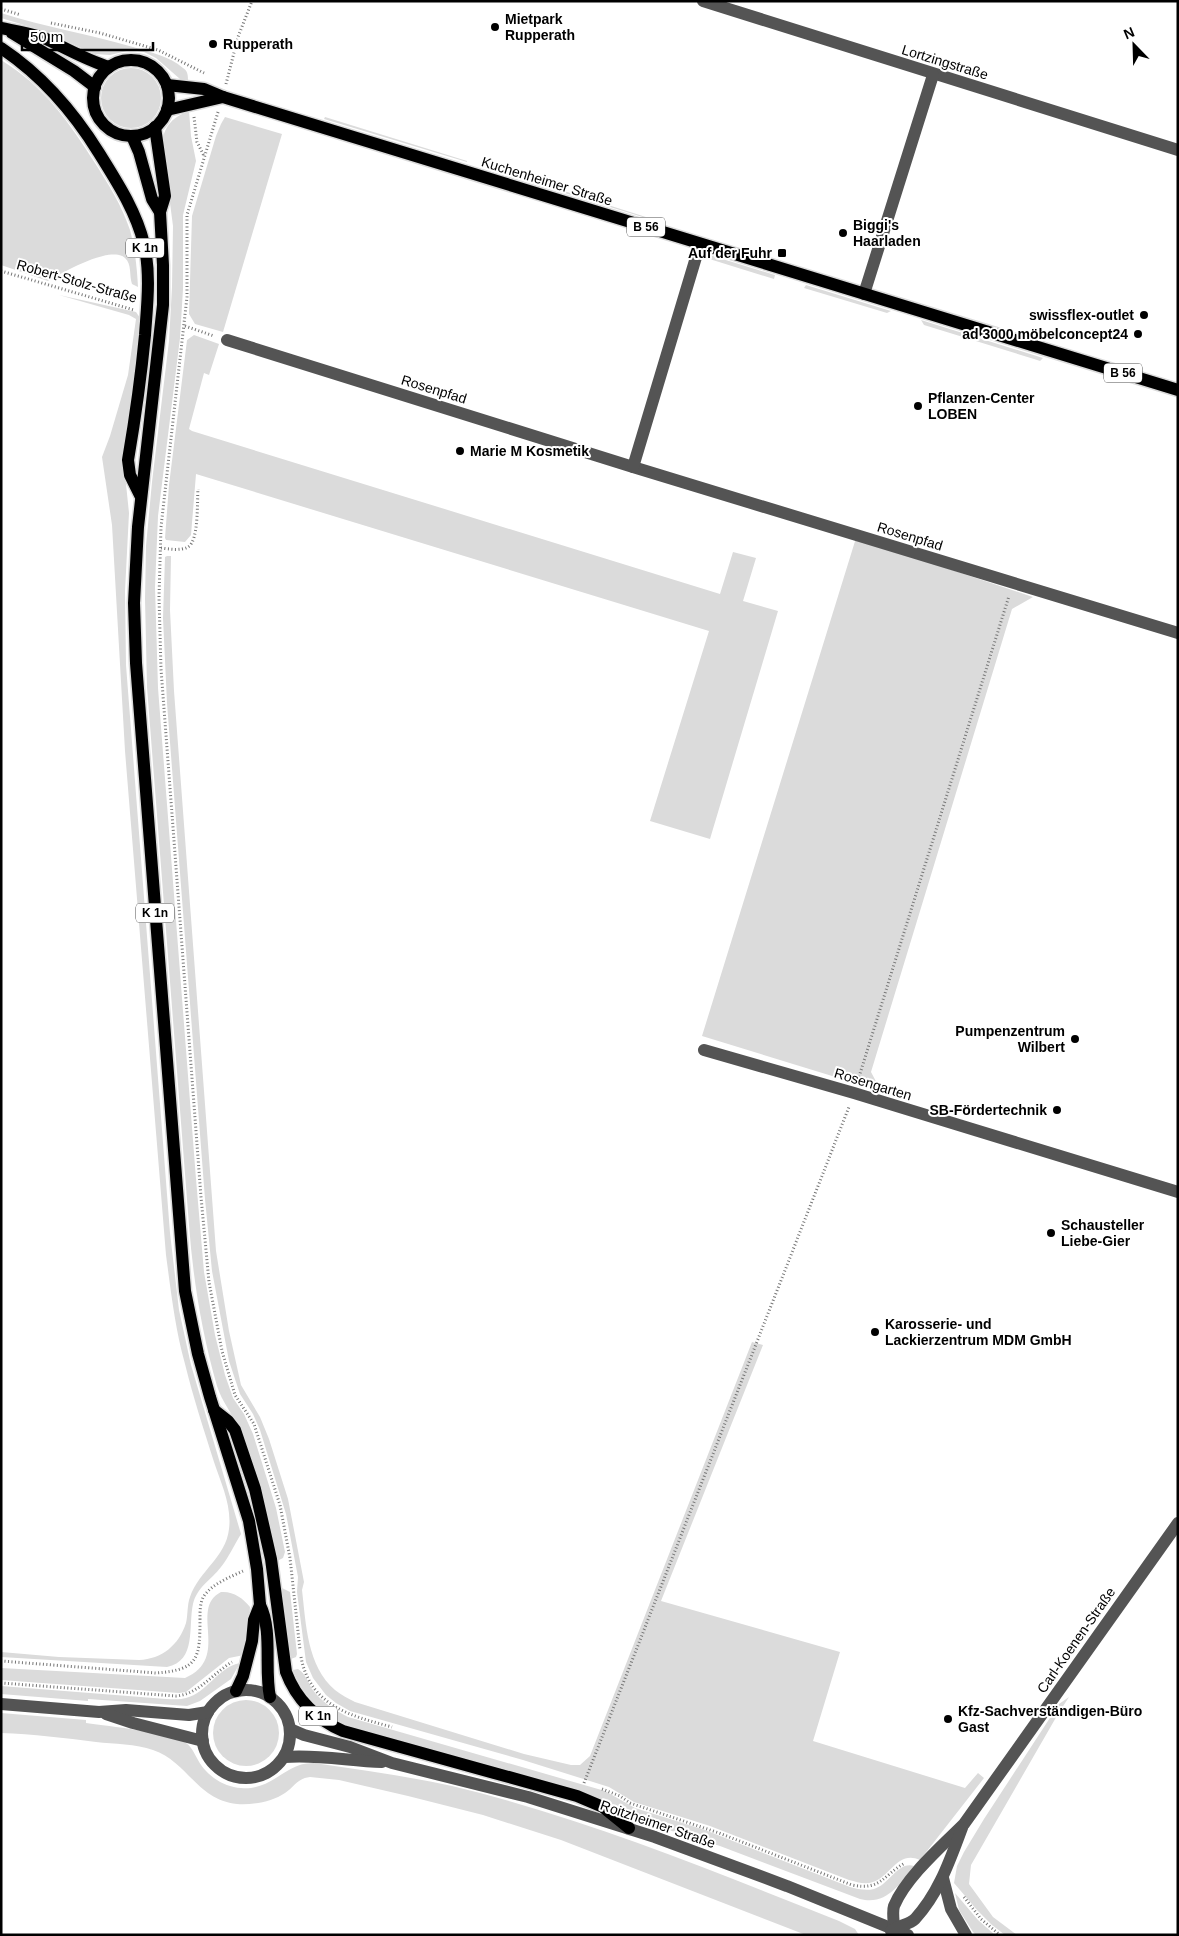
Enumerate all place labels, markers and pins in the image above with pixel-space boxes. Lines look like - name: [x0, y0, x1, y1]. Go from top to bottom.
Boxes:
- place label: Mietpark Rupperath: [505, 11, 575, 43]
- marker: Mietpark Rupperath: [489, 21, 501, 33]
- place label: Rupperath: [223, 36, 293, 52]
- marker: Rupperath: [207, 38, 219, 50]
- place label: Biggi's Haarladen: [853, 217, 921, 249]
- marker: Biggi's Haarladen: [837, 227, 849, 239]
- place label: Auf der Fuhr: [688, 245, 773, 261]
- marker: Auf der Fuhr: [776, 247, 788, 259]
- place label: swissflex-outlet: [1029, 307, 1134, 323]
- marker: swissflex-outlet: [1138, 309, 1150, 321]
- place label: ad 3000 möbelconcept24: [962, 326, 1128, 342]
- marker: ad 3000 möbelconcept24: [1132, 328, 1144, 340]
- place label: Pflanzen-Center LOBEN: [928, 390, 1035, 422]
- marker: Pflanzen-Center LOBEN: [912, 400, 924, 412]
- place label: Marie M Kosmetik: [470, 443, 589, 459]
- marker: Marie M Kosmetik: [454, 445, 466, 457]
- place label: Pumpenzentrum Wilbert: [955, 1023, 1065, 1055]
- marker: Pumpenzentrum Wilbert: [1069, 1033, 1081, 1045]
- place label: SB-Fördertechnik: [930, 1102, 1047, 1118]
- marker: SB-Fördertechnik: [1051, 1104, 1063, 1116]
- place label: Schausteller Liebe-Gier: [1061, 1217, 1145, 1249]
- marker: Schausteller Liebe-Gier: [1045, 1227, 1057, 1239]
- place label: Karosserie- und Lackierzentrum MDM GmbH: [885, 1316, 1072, 1348]
- marker: Karosserie- und Lackierzentrum MDM GmbH: [869, 1326, 881, 1338]
- place label: Kfz-Sachverständigen-Büro Gast: [958, 1703, 1142, 1735]
- marker: Kfz-Sachverständigen-Büro Gast: [942, 1713, 954, 1725]

